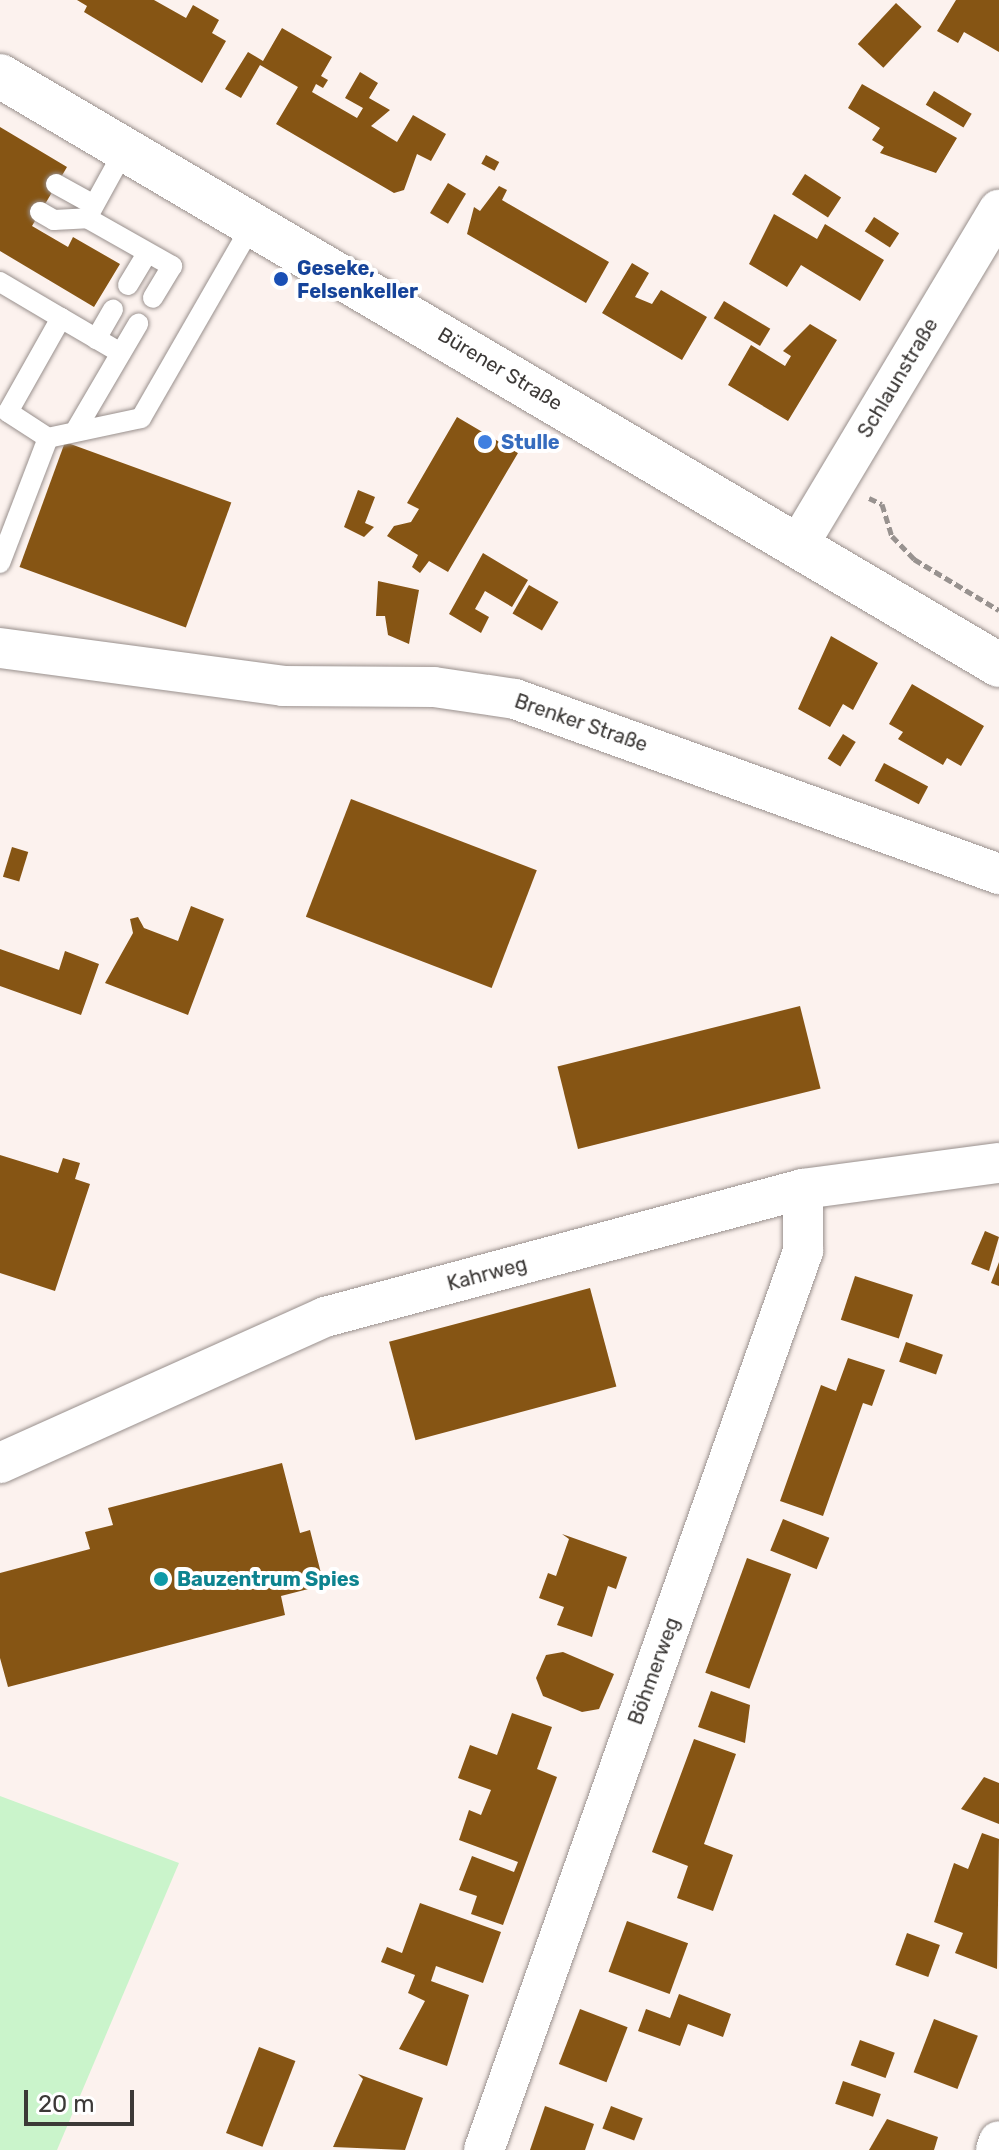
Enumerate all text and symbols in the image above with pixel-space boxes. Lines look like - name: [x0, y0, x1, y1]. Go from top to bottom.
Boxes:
- place label: Geseke, Felsenkeller: [297, 256, 418, 303]
- marker: Geseke, Felsenkeller: [272, 270, 290, 288]
- street label: Schlaunstraße: [853, 314, 943, 442]
- street label: Bürener Straße: [433, 322, 567, 416]
- place label: Stulle: [501, 430, 560, 454]
- marker: Stulle: [476, 433, 494, 451]
- street label: Brenker Straße: [511, 689, 651, 757]
- street label: Kahrweg: [444, 1252, 530, 1296]
- place label: Bauzentrum Spies: [177, 1567, 360, 1591]
- marker: Bauzentrum Spies: [152, 1570, 170, 1588]
- street label: Böhmerweg: [623, 1614, 685, 1728]
- scale bar: [28, 2074, 138, 2124]
- text: 20 m: [38, 2090, 95, 2118]

